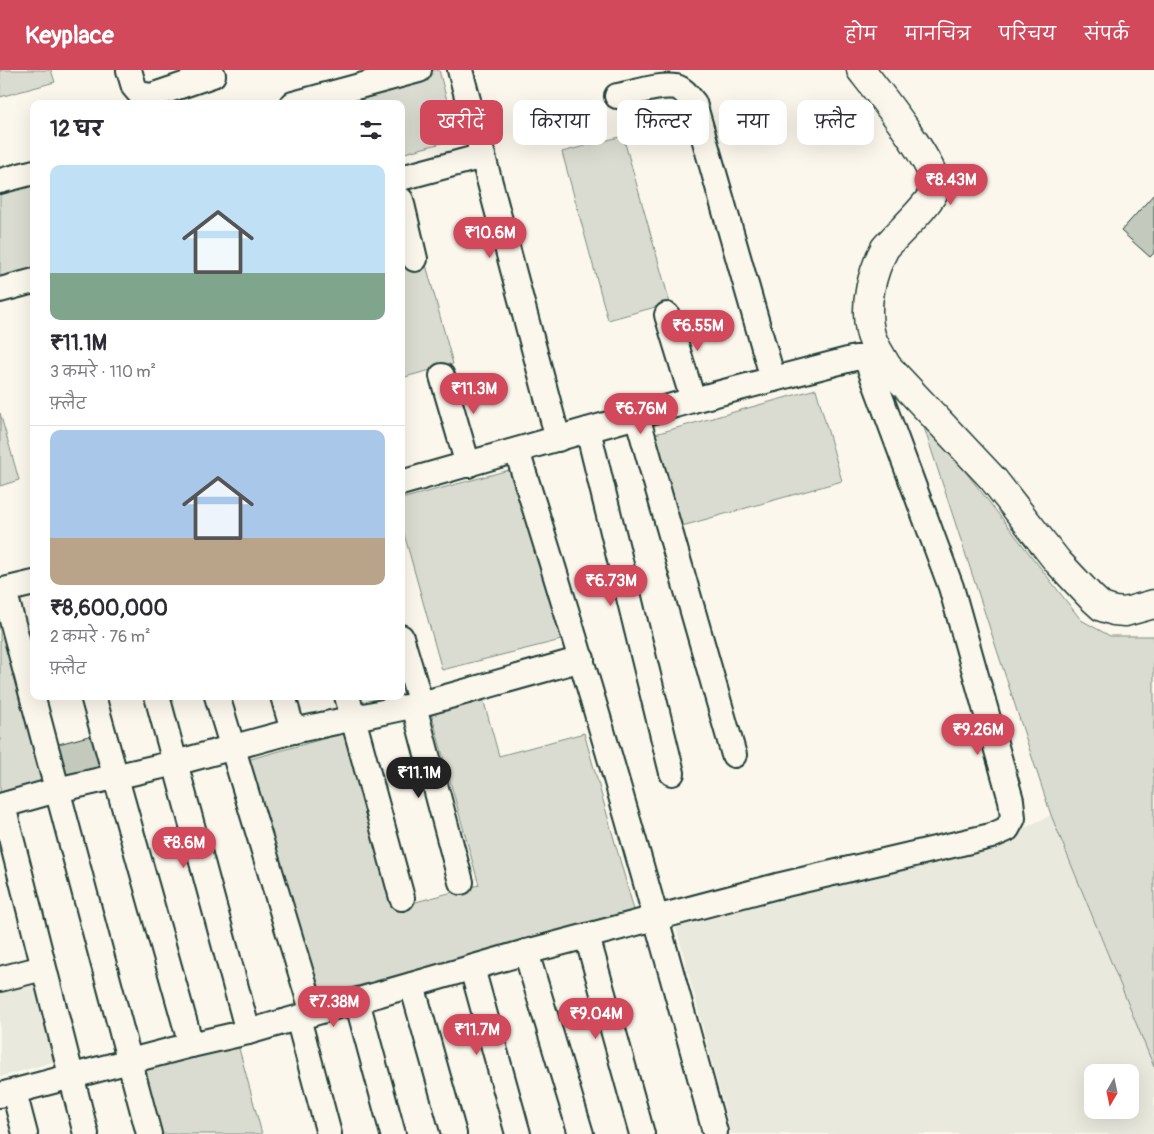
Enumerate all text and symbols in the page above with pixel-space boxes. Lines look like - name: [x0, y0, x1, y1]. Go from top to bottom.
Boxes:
- text: Keyplace: [25, 21, 114, 50]
- text: होम: [845, 23, 877, 46]
- text: मानचित्र: [905, 23, 971, 46]
- text: परिचय: [999, 23, 1056, 46]
- text: संपर्क: [1084, 23, 1129, 46]
- chip: खरीदें: [420, 100, 503, 145]
- chip: किराया: [513, 100, 607, 145]
- chip: फ़िल्टर: [617, 100, 709, 145]
- chip: नया: [719, 100, 787, 145]
- chip: फ़्लैट: [797, 100, 874, 145]
- text: 12 घर: [50, 116, 102, 143]
- icon: filters: [357, 116, 385, 144]
- pin: ₹8.43M: [910, 164, 992, 206]
- text: ₹8.43M: [926, 170, 976, 190]
- icon: home: [173, 197, 263, 287]
- pin: ₹10.6M: [449, 216, 531, 259]
- text: ₹10.6M: [464, 223, 516, 243]
- pin: ₹6.55M: [657, 310, 739, 352]
- text: ₹6.55M: [672, 316, 724, 336]
- text: ₹11.1M: [50, 330, 107, 357]
- text: 3 कमरे · 110 m²: [50, 362, 156, 382]
- pin: ₹11.3M: [433, 372, 515, 415]
- text: ₹11.3M: [451, 379, 497, 399]
- pin: ₹6.76M: [600, 392, 682, 435]
- text: फ़्लैट: [50, 394, 86, 414]
- text: ₹6.76M: [615, 399, 667, 419]
- icon: home: [173, 463, 263, 553]
- pin: ₹6.73M: [570, 564, 652, 607]
- text: ₹6.73M: [585, 571, 637, 591]
- text: ₹8,600,000: [50, 595, 168, 622]
- text: 2 कमरे · 76 m²: [50, 627, 150, 647]
- text: फ़्लैट: [50, 659, 86, 679]
- pin: ₹9.26M: [937, 714, 1019, 756]
- text: ₹9.26M: [952, 720, 1004, 740]
- pin: ₹11.1M: [378, 756, 460, 799]
- text: ₹11.1M: [397, 763, 441, 783]
- pin: ₹8.6M: [149, 826, 219, 869]
- text: ₹8.6M: [163, 833, 205, 853]
- pin: ₹7.38M: [293, 986, 375, 1028]
- text: ₹7.38M: [309, 992, 359, 1012]
- pin: ₹9.04M: [555, 998, 637, 1040]
- text: ₹9.04M: [569, 1004, 623, 1024]
- pin: ₹11.7M: [436, 1014, 518, 1056]
- text: ₹11.7M: [454, 1020, 500, 1040]
- north arrow: [1084, 1064, 1139, 1119]
- map controls: [1084, 1064, 1139, 1119]

